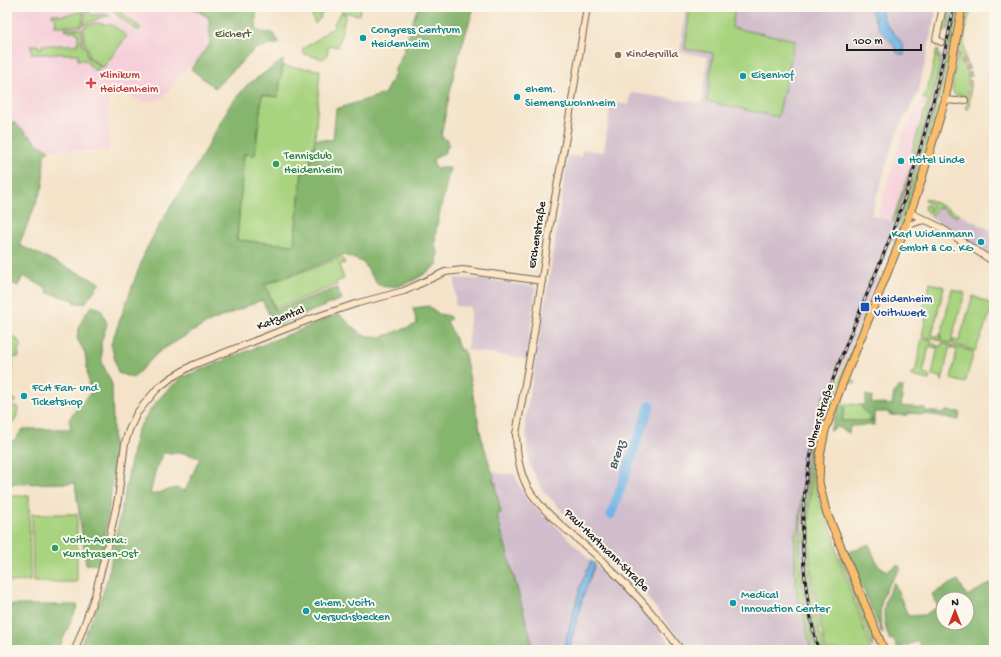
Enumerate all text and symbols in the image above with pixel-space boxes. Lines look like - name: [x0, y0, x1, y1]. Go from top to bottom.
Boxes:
- place label: Congress Centrum Heidenheim: [371, 24, 461, 52]
- scale bar: [847, 26, 921, 52]
- park label: Eichert: [215, 28, 252, 42]
- marker: Congress Centrum Heidenheim: [358, 33, 368, 43]
- text: 100 m: [852, 35, 883, 49]
- place label: Kindervilla: [626, 48, 679, 62]
- marker: Kindervilla: [613, 50, 623, 60]
- place label: Klinikum Heidenheim: [100, 69, 159, 97]
- place label: Eisenhof: [751, 69, 795, 83]
- marker: Eisenhof: [738, 71, 748, 81]
- marker: Klinikum Heidenheim: [85, 77, 97, 89]
- place label: ehem. Siemenswohnheim: [525, 83, 616, 111]
- marker: ehem. Siemenswohnheim: [512, 92, 522, 102]
- place label: Tennisclub Heidenheim: [283, 150, 343, 178]
- place label: Hotel Linde: [909, 154, 965, 168]
- marker: Hotel Linde: [896, 156, 906, 166]
- marker: Tennisclub Heidenheim: [271, 159, 281, 169]
- street label: Erchenstraße: [526, 200, 550, 270]
- place label: Karl Widenmann GmbH & Co. KG: [892, 228, 973, 256]
- marker: Karl Widenmann GmbH & Co. KG: [976, 237, 986, 247]
- place label: Heidenheim Voithwerk: [873, 293, 933, 321]
- marker: Heidenheim Voithwerk: [859, 301, 871, 313]
- street label: Katzental: [255, 303, 307, 334]
- place label: FCH Fan- und Ticketshop: [31, 382, 99, 410]
- street label: Ulmer Straße: [804, 382, 838, 450]
- marker: FCH Fan- und Ticketshop: [19, 391, 29, 401]
- water label: Brenz: [606, 437, 631, 472]
- street label: Paul-Hartmann-Straße: [560, 506, 652, 596]
- place label: Voith-Arena: Kunstrasen-Ost: [62, 534, 139, 562]
- marker: Voith-Arena: Kunstrasen-Ost: [50, 543, 60, 553]
- place label: Medical Innovation Center: [741, 589, 831, 617]
- north arrow: [935, 591, 975, 631]
- place label: ehem. Voith Versuchsbecken: [313, 597, 390, 625]
- text: N: [951, 597, 959, 609]
- marker: Medical Innovation Center: [728, 598, 738, 608]
- marker: ehem. Voith Versuchsbecken: [301, 606, 311, 616]

